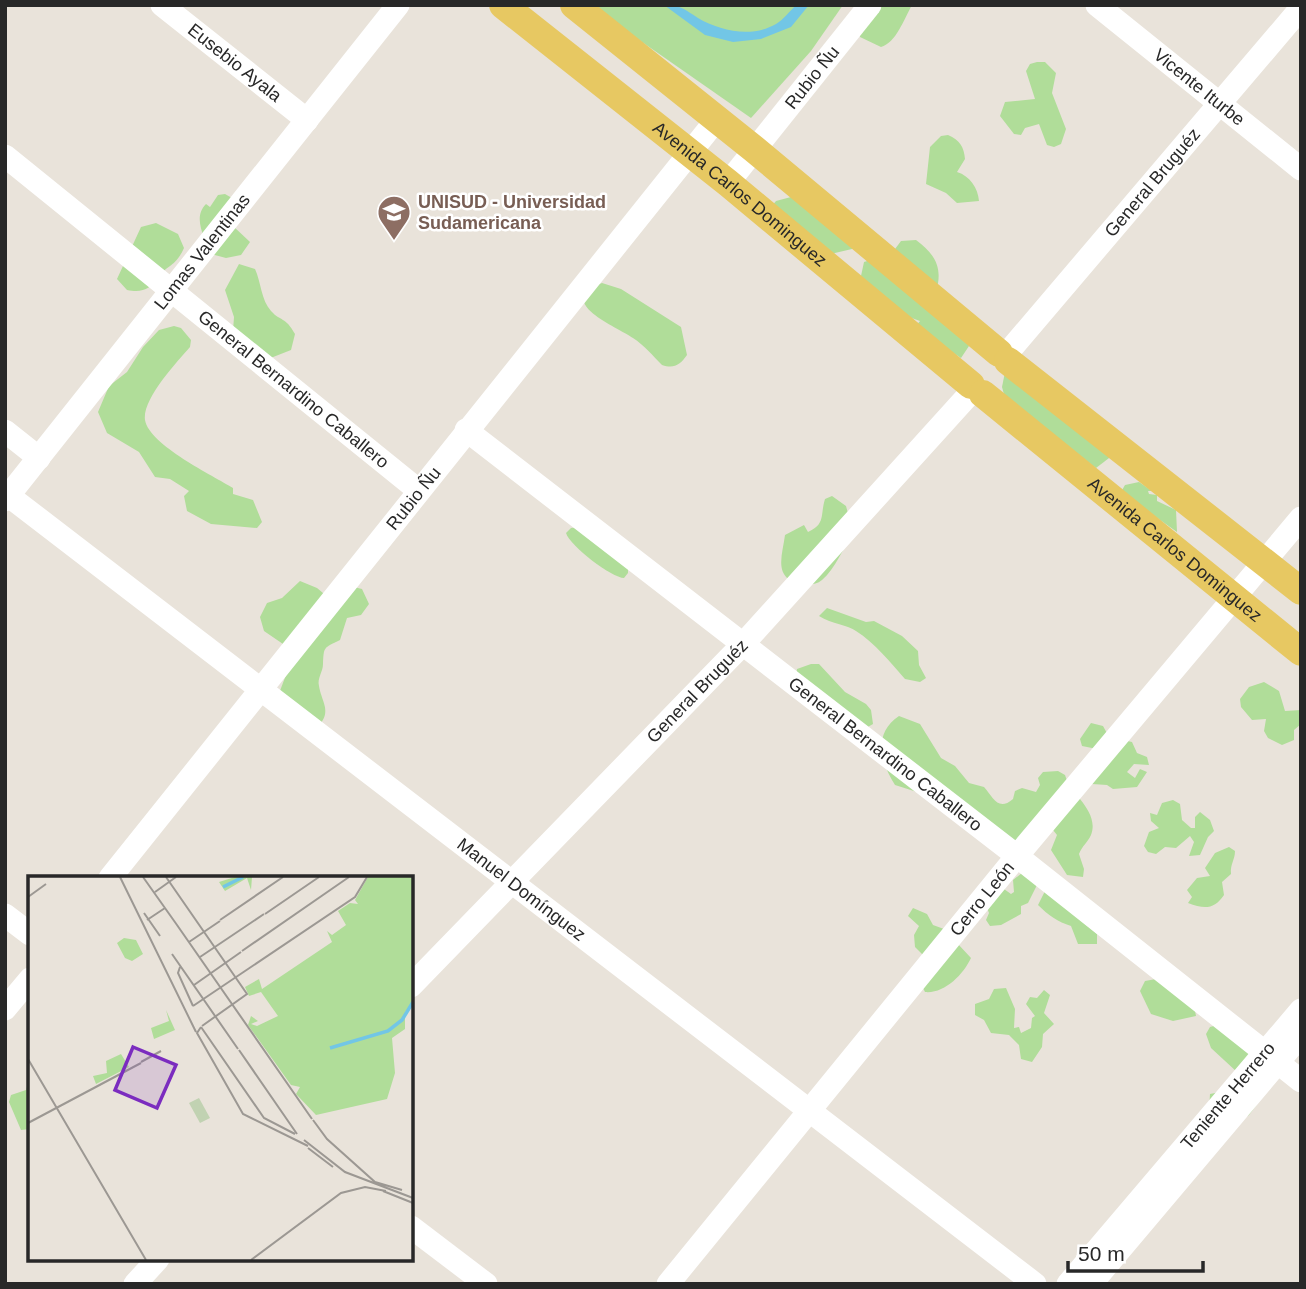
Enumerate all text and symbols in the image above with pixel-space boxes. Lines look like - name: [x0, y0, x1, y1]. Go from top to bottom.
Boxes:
- street label: Eusebio Ayala: [184, 20, 286, 107]
- street label: Rubio Ñu: [781, 42, 843, 113]
- street label: Vicente Iturbe: [1150, 45, 1249, 130]
- street label: Avenida Carlos Dominguez: [649, 118, 831, 271]
- street label: General Bruguéz: [1101, 124, 1204, 241]
- street label: Lomas Valentinas: [150, 190, 254, 313]
- place label: UNISUD - Universidad Sudamericana: [418, 192, 606, 233]
- school or university icon: UNISUD - Universidad Sudamericana: [375, 193, 413, 242]
- street label: General Bernardino Caballero: [194, 306, 393, 472]
- street label: Rubio Ñu: [382, 463, 445, 534]
- street label: Avenida Carlos Dominguez: [1084, 473, 1266, 626]
- street label: General Bruguéz: [643, 635, 752, 747]
- street label: General Bernardino Caballero: [785, 673, 986, 835]
- street label: Manuel Domínguez: [453, 834, 589, 945]
- street label: Cerro León: [946, 858, 1018, 940]
- inset map: [28, 876, 413, 1261]
- street label: Teniente Herrero: [1177, 1038, 1279, 1153]
- scale bar: [1068, 1230, 1203, 1274]
- text: 50 m: [1078, 1242, 1125, 1265]

